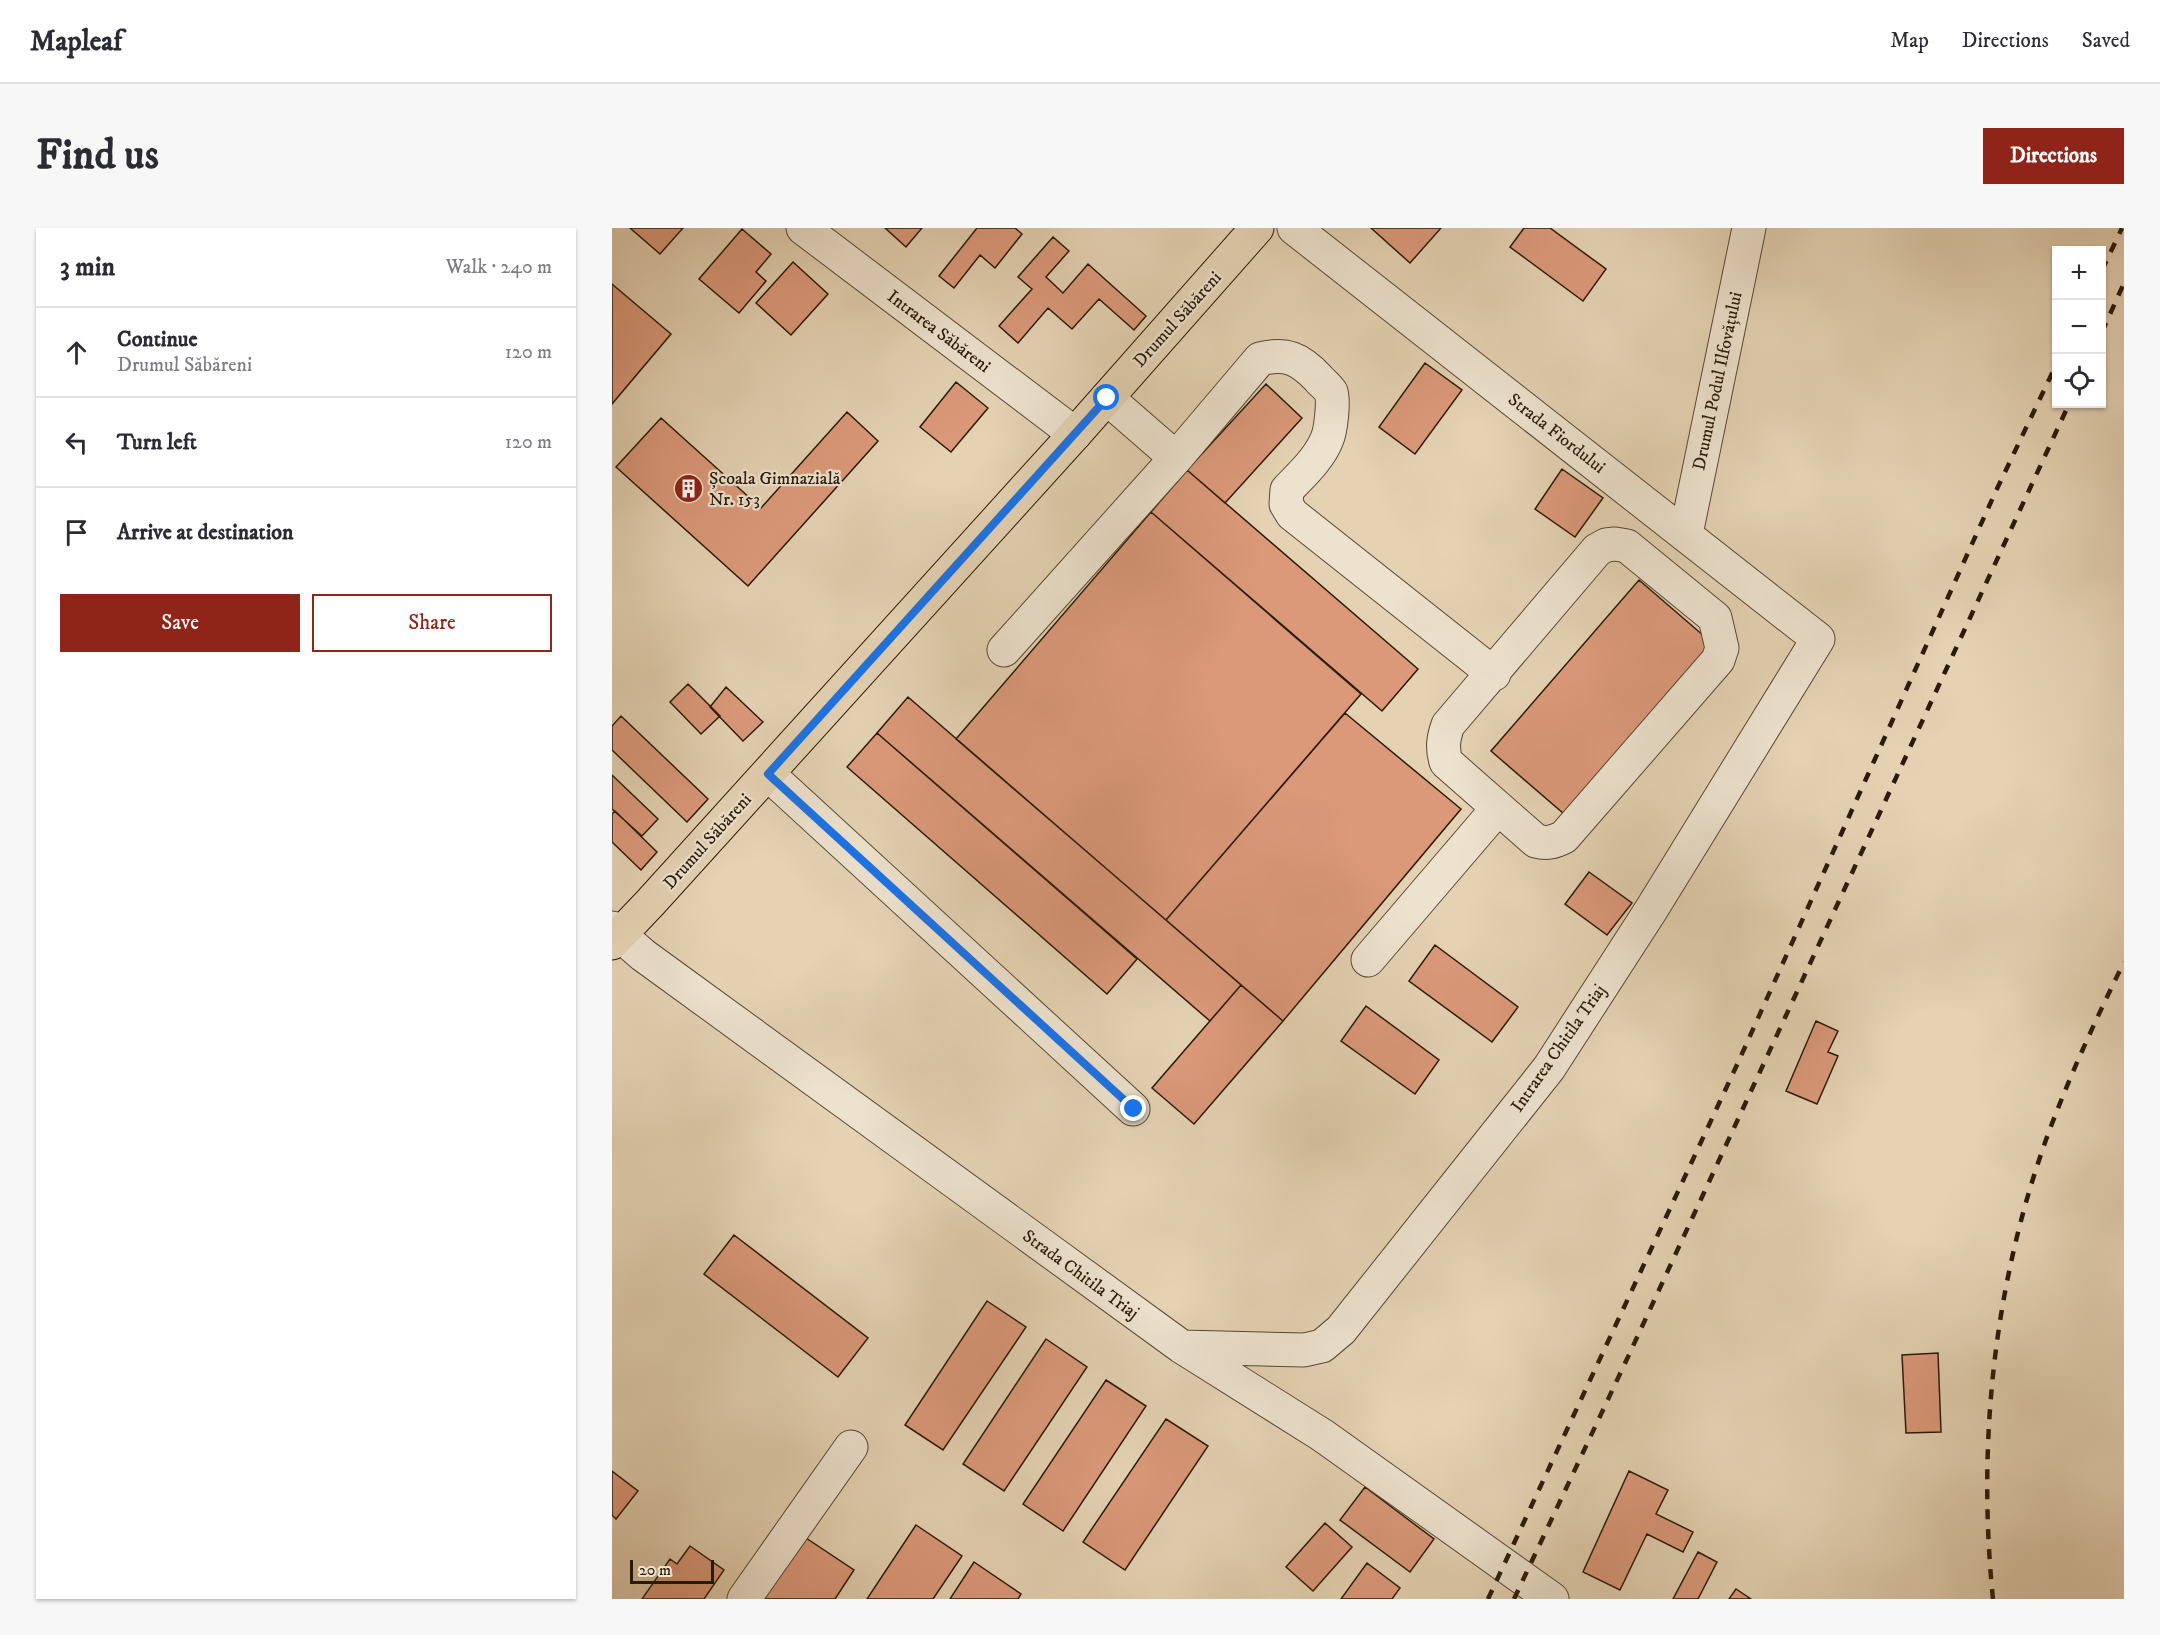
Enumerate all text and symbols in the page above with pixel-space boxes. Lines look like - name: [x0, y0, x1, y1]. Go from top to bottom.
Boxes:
- text: Mapleaf: [30, 24, 122, 59]
- text: Map: [1890, 28, 1929, 54]
- text: Directions: [1962, 28, 2049, 54]
- text: Saved: [2082, 28, 2130, 54]
- button: Directions: [1983, 128, 2124, 184]
- text: Find us: [36, 130, 159, 182]
- map controls: [2052, 246, 2106, 408]
- button: +: [2052, 246, 2106, 300]
- text: 3 min: [60, 251, 115, 284]
- text: Walk · 240 m: [446, 255, 552, 280]
- street label: Drumul Săbăreni: [1129, 267, 1227, 372]
- street label: Intrarea Săbăreni: [882, 286, 994, 378]
- street label: Drumul Podul Ilfovățului: [1688, 290, 1748, 472]
- button: −: [2052, 300, 2106, 354]
- text: Continue: [117, 326, 198, 353]
- icon: ahead: [60, 336, 93, 369]
- text: 120 m: [505, 340, 552, 365]
- text: Drumul Săbăreni: [117, 353, 252, 378]
- button: locate: [2052, 354, 2106, 408]
- route start: [1093, 384, 1119, 410]
- street label: Strada Fiordului: [1503, 389, 1609, 479]
- icon: left: [60, 426, 93, 459]
- text: Turn left: [117, 429, 197, 456]
- text: 120 m: [505, 430, 552, 455]
- place label: Școala Gimnazială Nr. 153: [709, 468, 841, 511]
- building icon: Școala Gimnazială Nr. 153: [672, 472, 704, 504]
- icon: arrive: [60, 516, 93, 549]
- text: Arrive at destination: [117, 519, 294, 546]
- button: Save: [60, 594, 300, 652]
- button: Share: [312, 594, 552, 652]
- street label: Drumul Săbăreni: [659, 789, 757, 894]
- street label: Intrarea Chitila Triaj: [1507, 980, 1611, 1117]
- route end: [1120, 1095, 1146, 1121]
- street label: Strada Chitila Triaj: [1018, 1225, 1143, 1324]
- scale bar: [630, 1557, 714, 1584]
- text: 20 m: [639, 1560, 671, 1580]

